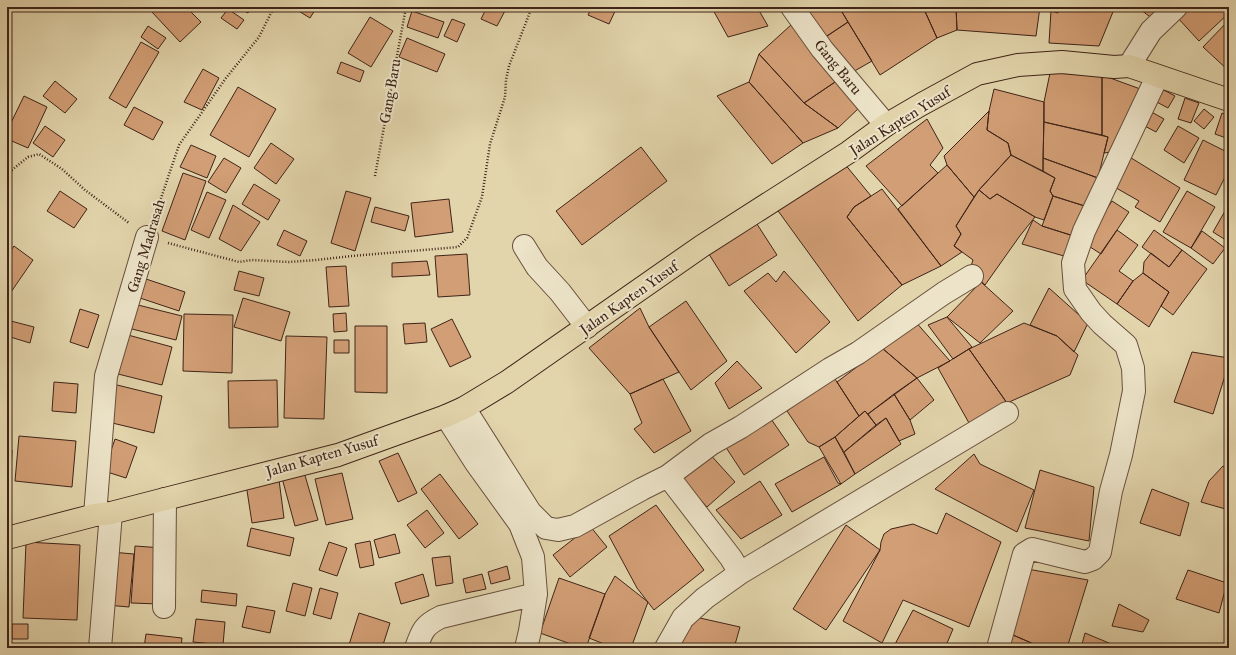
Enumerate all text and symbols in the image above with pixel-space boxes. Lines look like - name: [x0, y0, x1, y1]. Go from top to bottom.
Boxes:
- street label: Gang Baru: [810, 36, 866, 98]
- street label: Gang Baru: [375, 57, 405, 125]
- street label: Jalan Kapten Yusuf: [844, 81, 957, 161]
- street label: Gang Madrasah: [123, 196, 169, 295]
- street label: Jalan Kapten Yusuf: [575, 256, 685, 341]
- street label: Jalan Kapten Yusuf: [262, 431, 383, 482]

